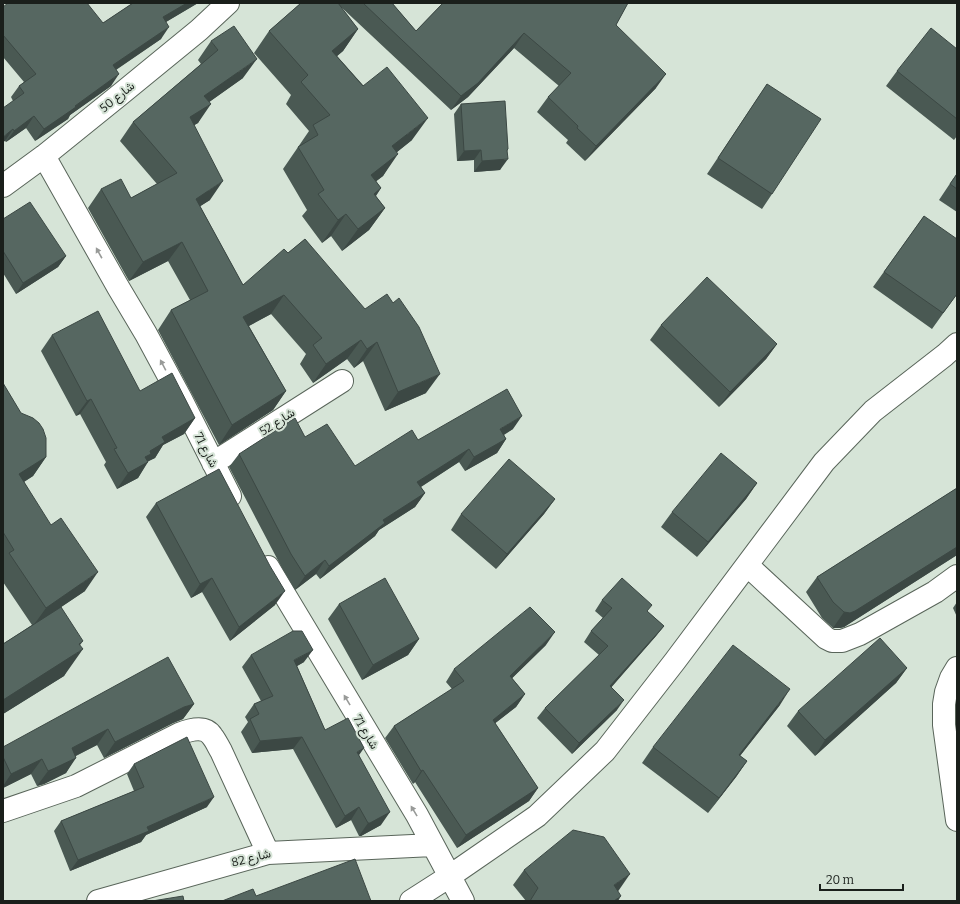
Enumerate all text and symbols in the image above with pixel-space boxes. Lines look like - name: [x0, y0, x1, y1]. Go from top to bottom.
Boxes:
- street label: شارع 50: [97, 79, 138, 117]
- one-way arrow: [95, 247, 102, 258]
- one-way arrow: [160, 360, 166, 371]
- street label: شارع 52: [257, 405, 298, 440]
- street label: شارع 71: [189, 430, 221, 471]
- one-way arrow: [344, 694, 351, 706]
- street label: شارع 71: [349, 712, 382, 753]
- one-way arrow: [411, 805, 418, 817]
- street label: شارع 82: [230, 846, 273, 872]
- scale bar: [820, 866, 903, 892]
- text: 20 m: [826, 873, 855, 887]

